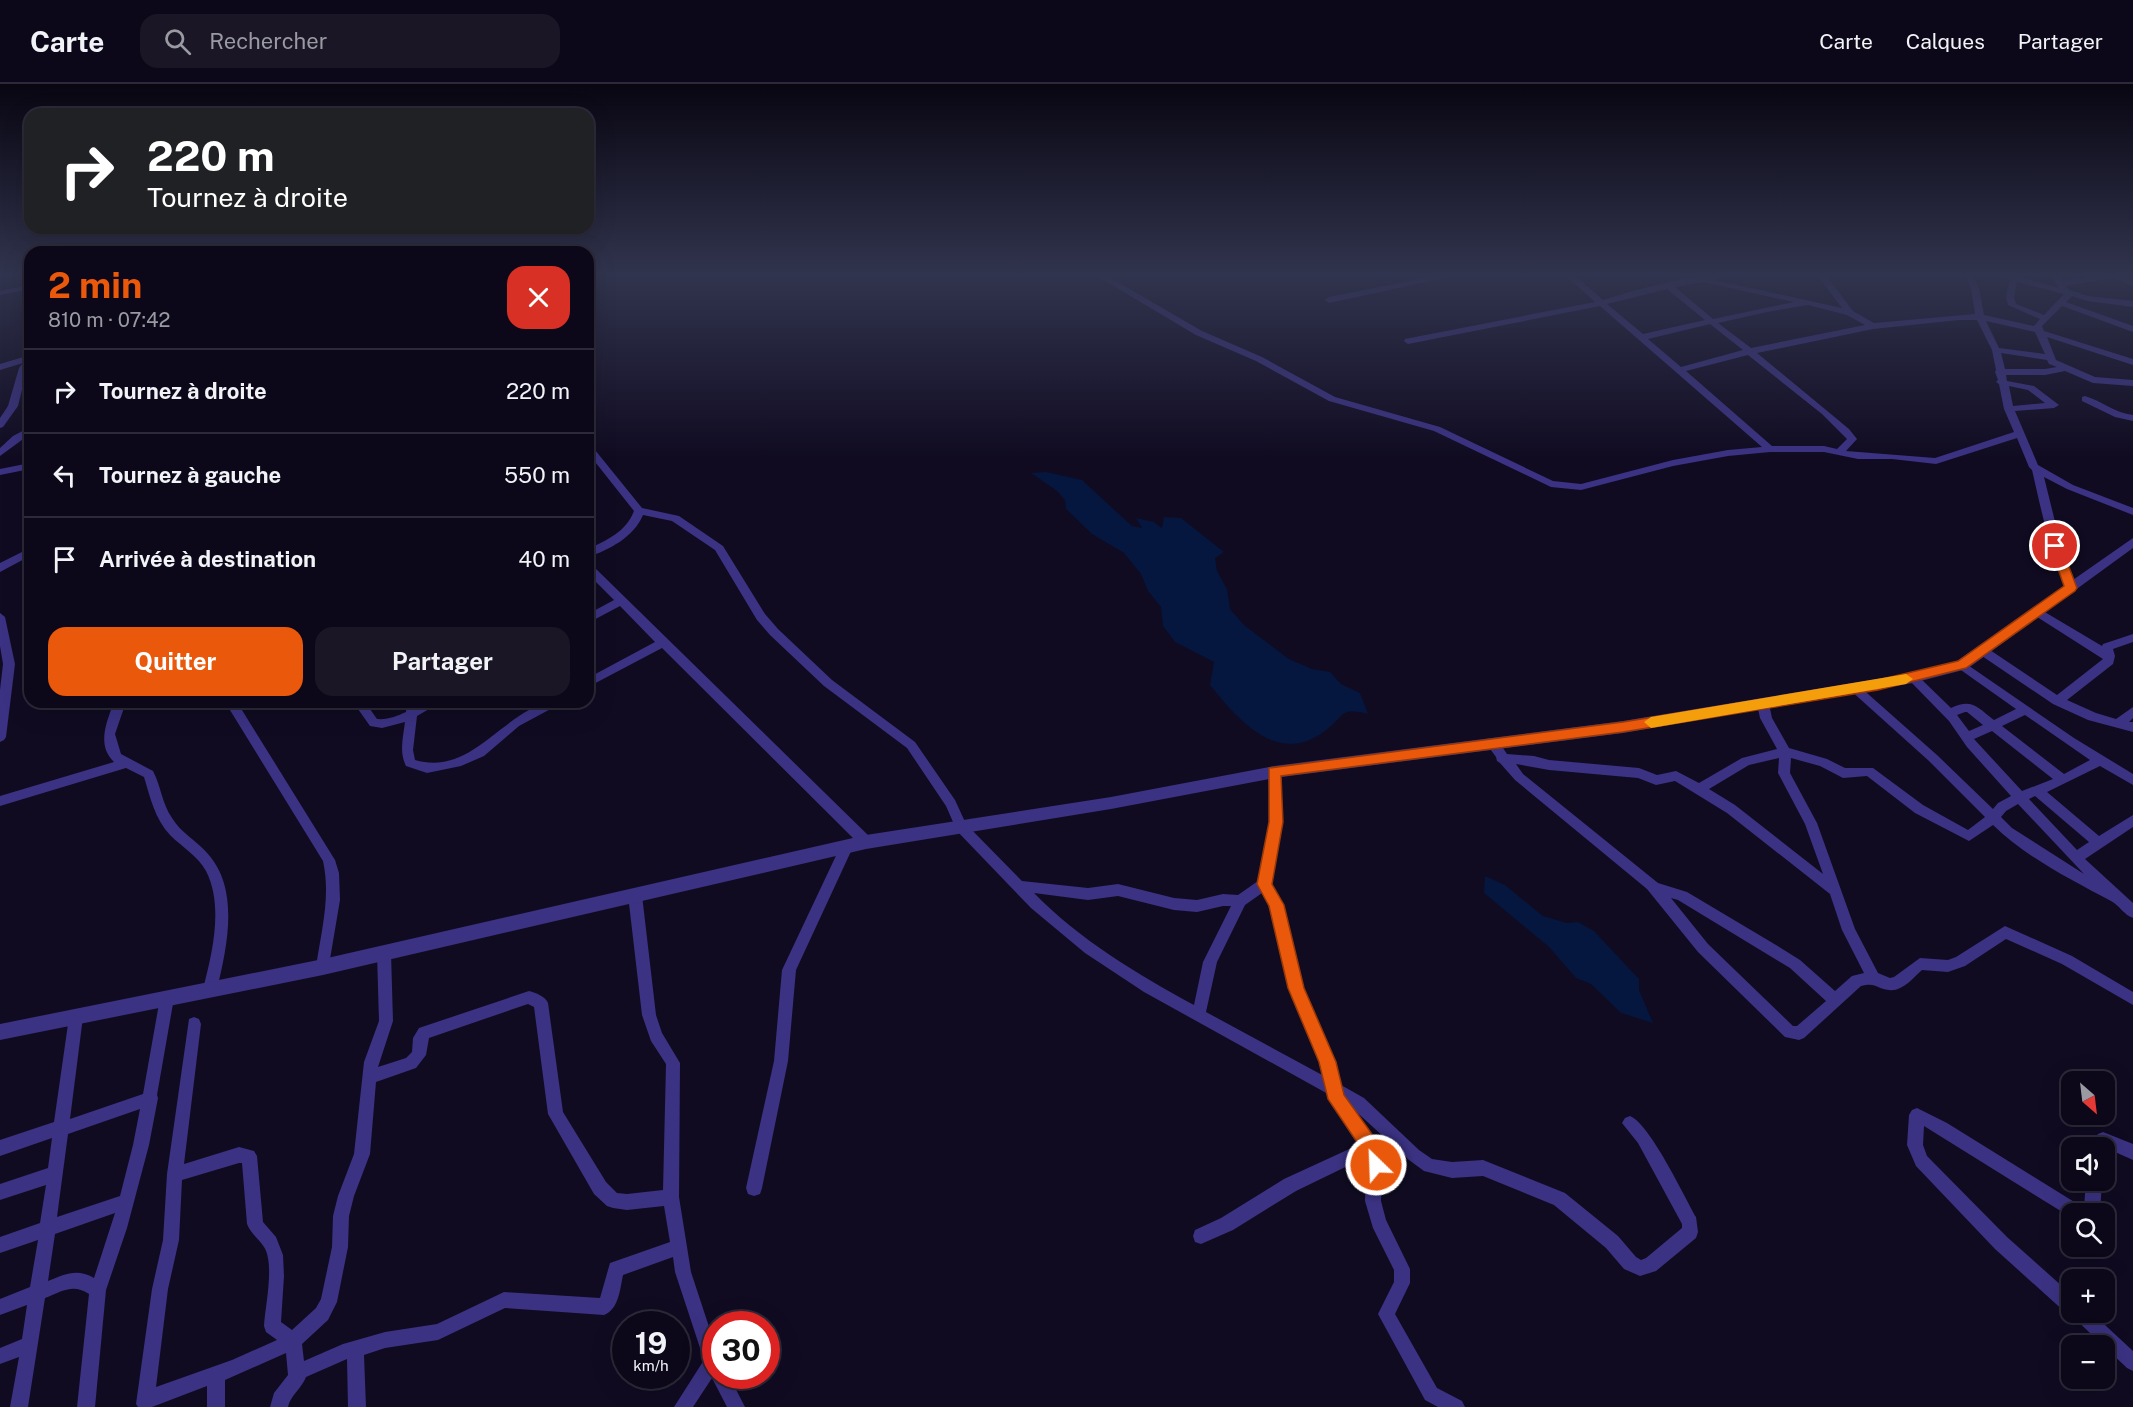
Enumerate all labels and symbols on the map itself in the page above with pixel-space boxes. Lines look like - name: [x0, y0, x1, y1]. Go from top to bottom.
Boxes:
- pin: [2029, 520, 2080, 571]
- north arrow: [2061, 1071, 2115, 1125]
- position arrow: [1344, 1133, 1408, 1197]
- speed limit sign: 30: [702, 1311, 780, 1389]

